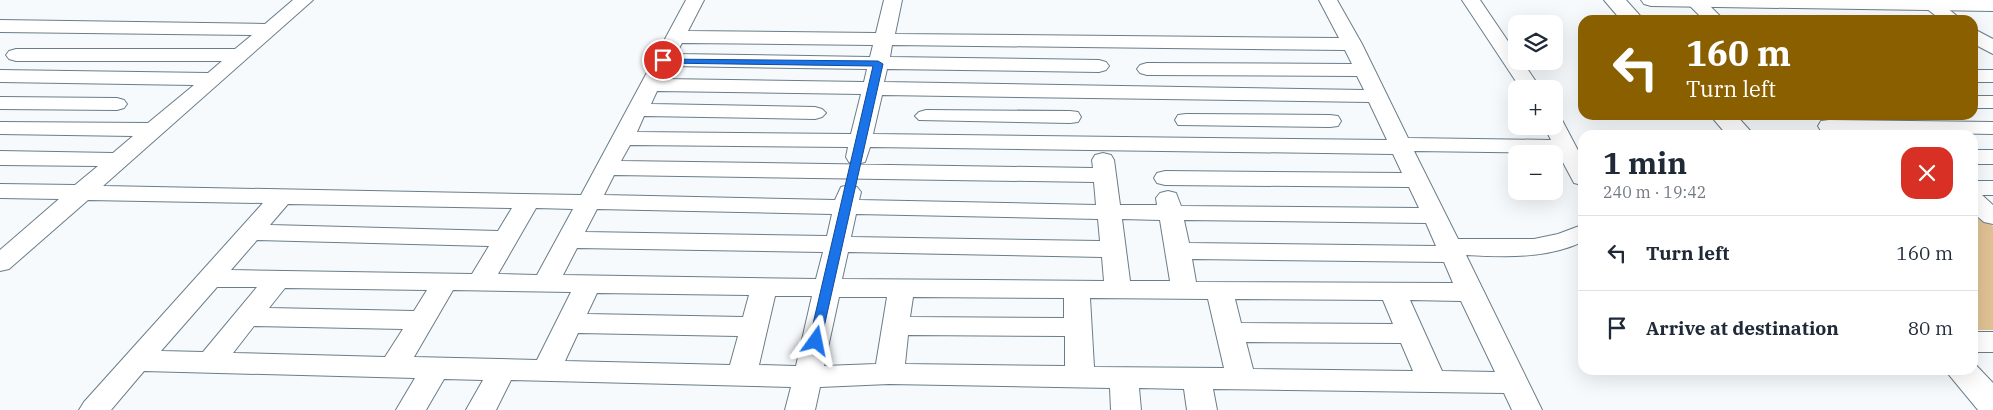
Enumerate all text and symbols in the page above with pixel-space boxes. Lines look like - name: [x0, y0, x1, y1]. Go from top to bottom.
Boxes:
- map controls: [1508, 15, 1563, 200]
- button: layers: [1508, 15, 1563, 70]
- text: 160 m: [1686, 30, 1791, 76]
- icon: left: [1603, 35, 1668, 100]
- pin: [642, 39, 684, 81]
- icon: arrive: [649, 46, 677, 74]
- text: Turn left: [1686, 74, 1776, 103]
- button: +: [1508, 80, 1563, 135]
- text: 1 min: [1603, 143, 1687, 182]
- button: −: [1508, 145, 1563, 200]
- button: close: [1901, 147, 1953, 199]
- text: 240 m · 19:42: [1603, 182, 1706, 202]
- icon: left: [1603, 239, 1631, 267]
- text: Turn left: [1646, 241, 1729, 265]
- text: 160 m: [1896, 241, 1953, 265]
- position arrow: [789, 314, 841, 366]
- icon: arrive: [1603, 314, 1631, 342]
- text: Arrive at destination: [1646, 316, 1839, 340]
- text: 80 m: [1908, 316, 1953, 340]

